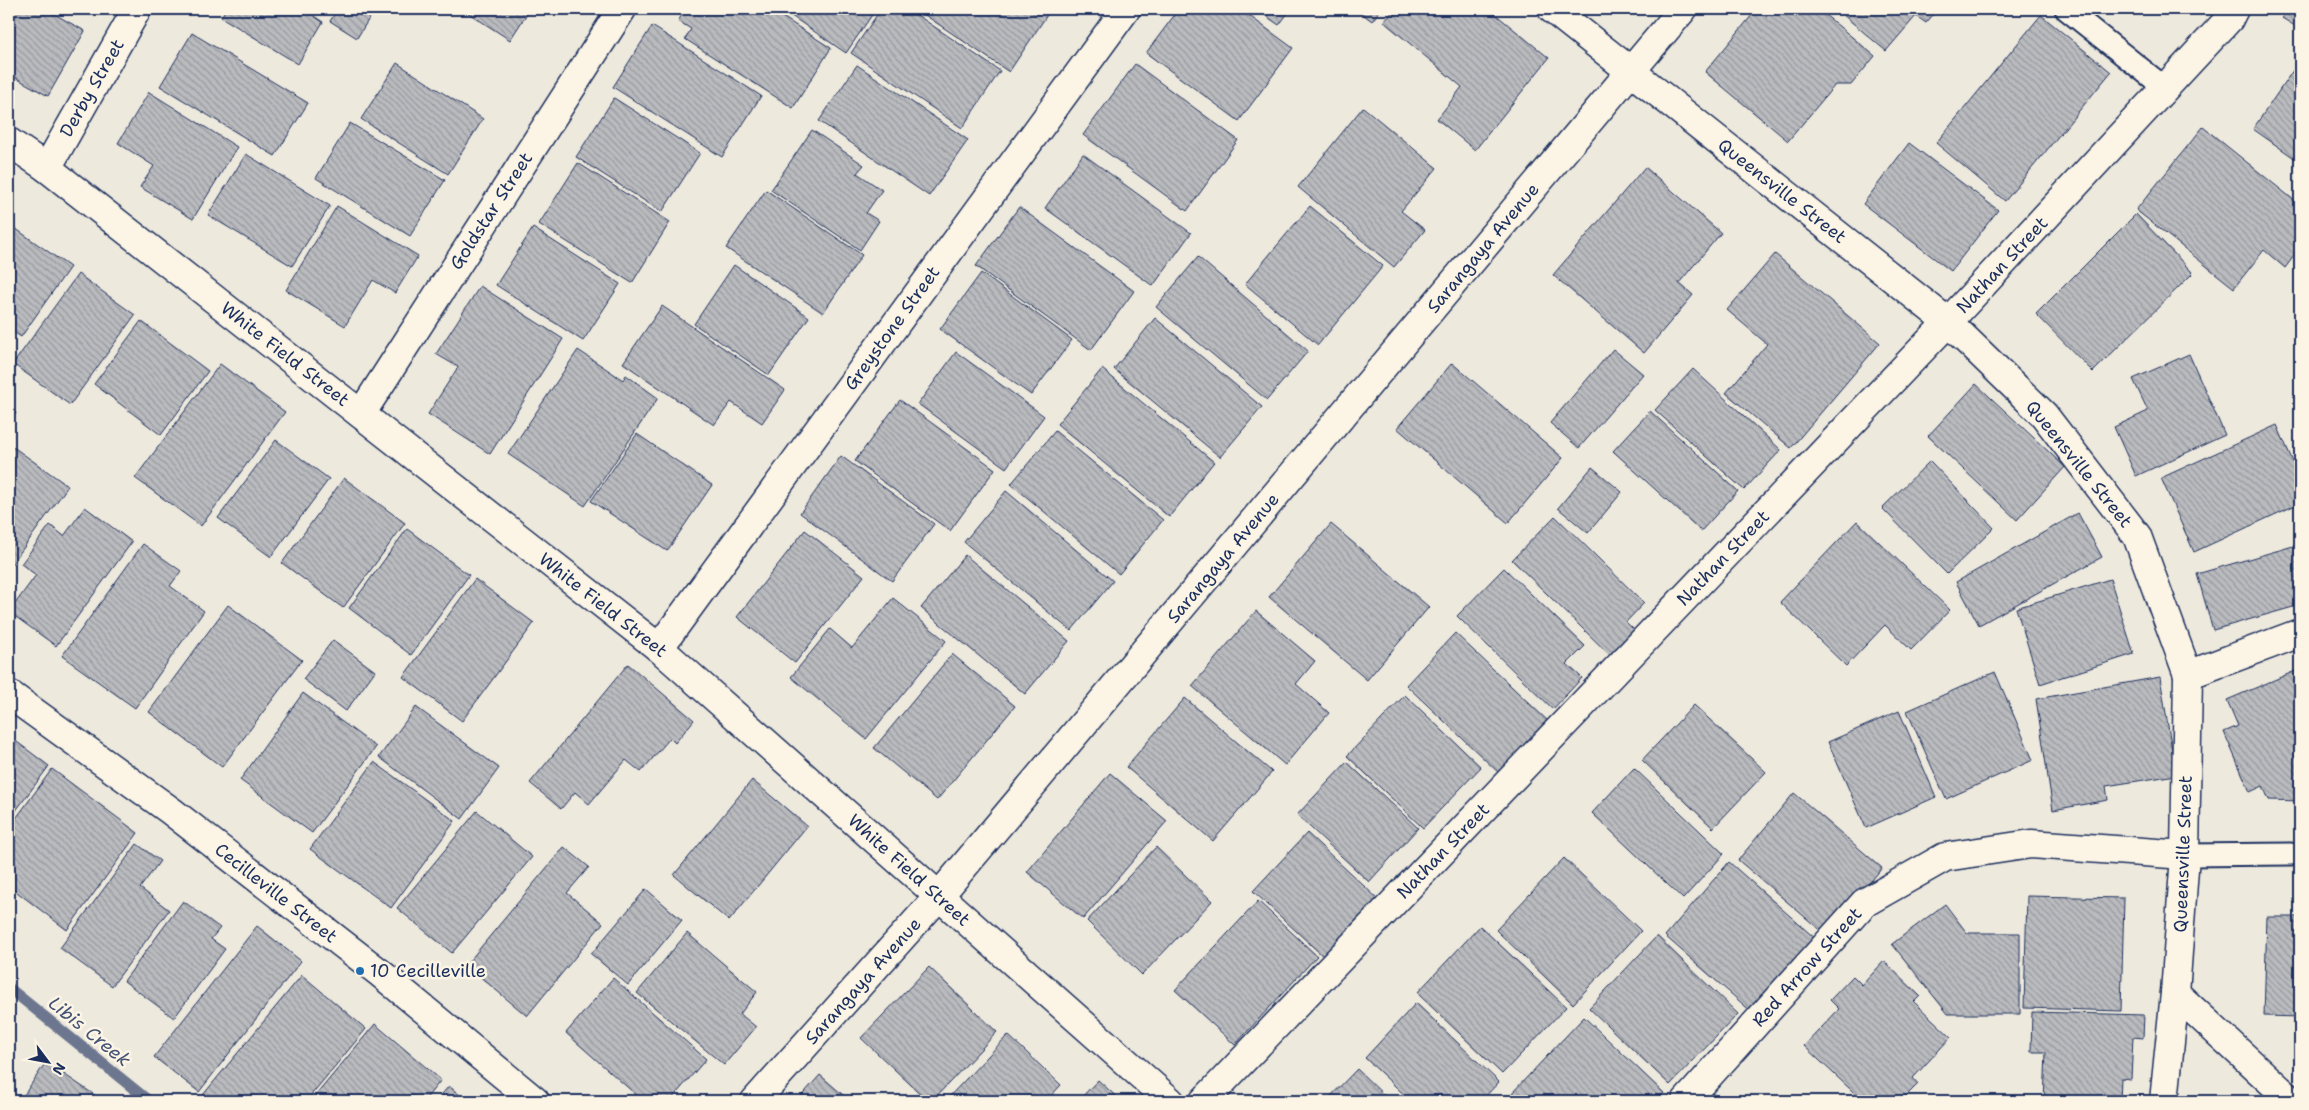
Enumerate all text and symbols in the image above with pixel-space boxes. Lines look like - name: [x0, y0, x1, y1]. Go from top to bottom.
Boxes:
- street label: Derby Street: [54, 34, 130, 141]
- street label: Queensville Street: [1713, 133, 1851, 249]
- street label: Goldstar Street: [444, 148, 538, 274]
- street label: Sarangaya Avenue: [1421, 178, 1545, 318]
- street label: Nathan Street: [1951, 211, 2053, 319]
- street label: Greystone Street: [839, 261, 945, 395]
- street label: White Field Street: [216, 296, 354, 412]
- street label: Queensville Street: [2020, 395, 2138, 533]
- street label: Sarangaya Avenue: [1161, 488, 1285, 628]
- street label: Nathan Street: [1671, 505, 1775, 611]
- street label: White Field Street: [534, 547, 672, 663]
- street label: Queensville Street: [2168, 775, 2198, 933]
- street label: Nathan Street: [1391, 798, 1495, 904]
- street label: White Field Street: [843, 809, 975, 931]
- street label: Cecilleville Street: [210, 838, 342, 948]
- street label: Red Arrow Street: [1747, 902, 1867, 1032]
- street label: Sarangaya Avenue: [800, 912, 926, 1050]
- place label: 10 Cecilleville: [370, 959, 486, 983]
- marker: 10 Cecilleville: [354, 965, 366, 977]
- water label: Libis Creek: [43, 990, 136, 1072]
- north arrow: [22, 1038, 72, 1088]
- text: N: [48, 1059, 70, 1078]

